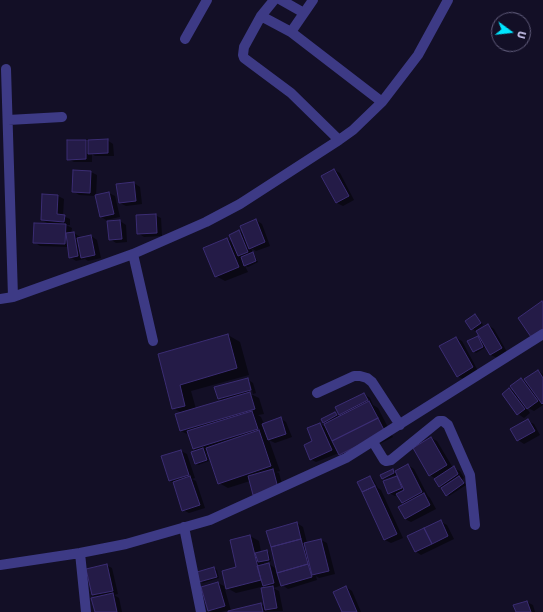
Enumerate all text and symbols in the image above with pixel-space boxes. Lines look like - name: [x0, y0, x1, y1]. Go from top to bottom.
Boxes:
- north arrow: [491, 12, 531, 52]
- text: U: [513, 29, 530, 40]

